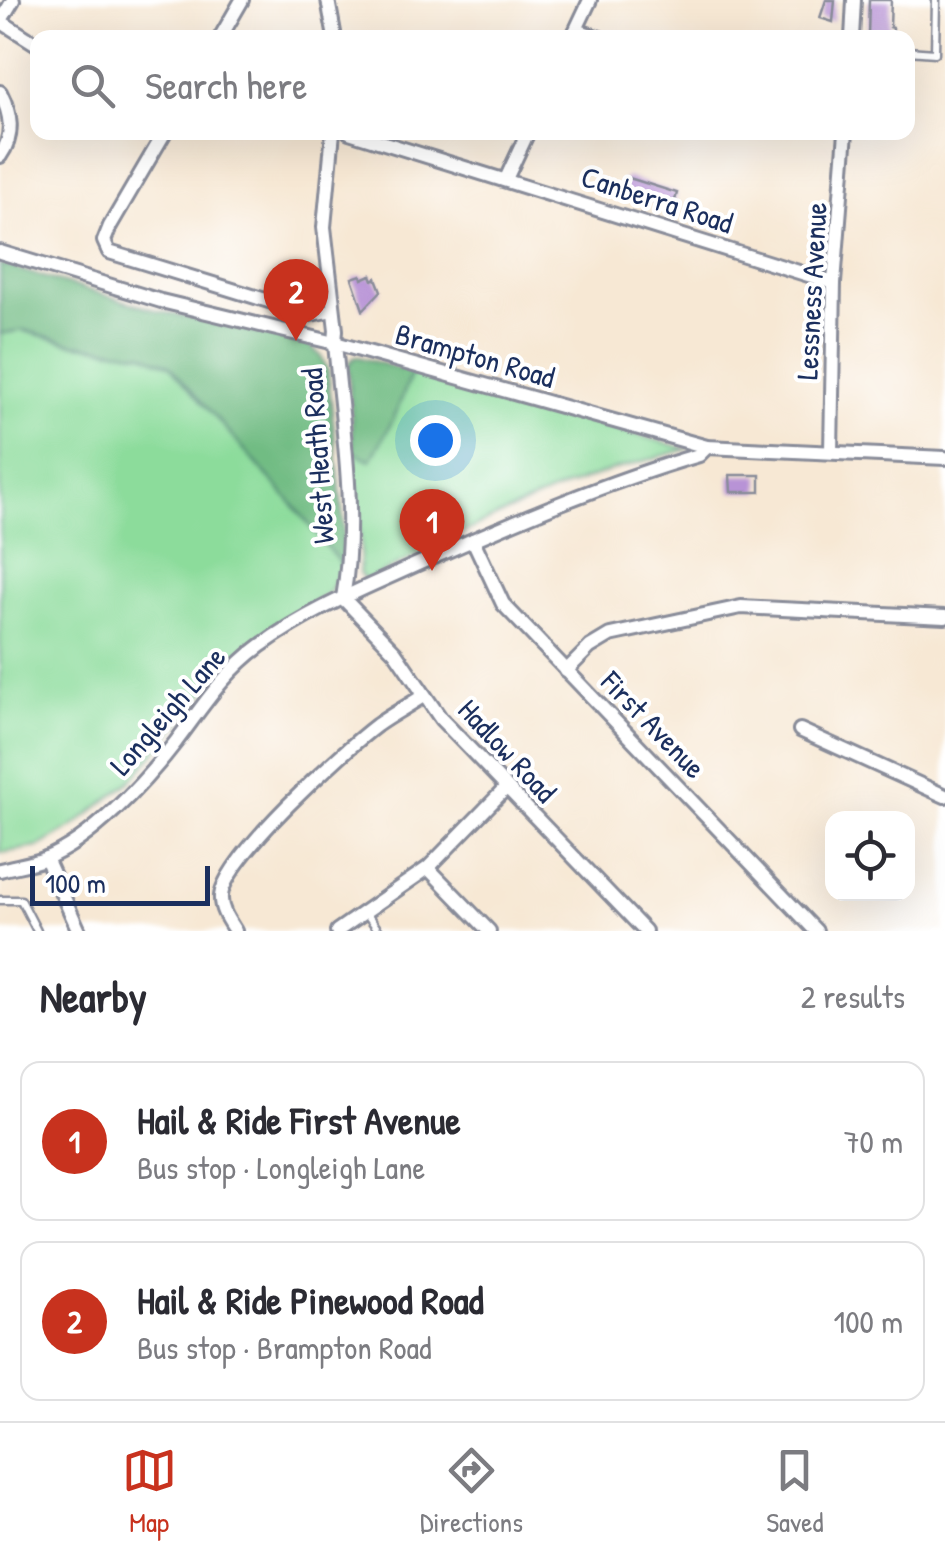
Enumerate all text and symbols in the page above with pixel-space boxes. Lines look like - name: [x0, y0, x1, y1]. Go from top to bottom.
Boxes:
- search box: [30, 30, 915, 140]
- icon: search: [65, 58, 120, 113]
- text: Search here: [145, 59, 307, 111]
- street label: Canberra Road: [576, 156, 738, 242]
- street label: Lessness Avenue: [786, 201, 836, 381]
- pin: 2: [264, 258, 328, 341]
- street label: Brampton Road: [391, 313, 560, 397]
- street label: West Heath Road: [291, 367, 343, 545]
- your location: [410, 415, 461, 466]
- pin: 1: [400, 488, 464, 571]
- street label: Longleigh Lane: [100, 638, 234, 783]
- street label: First Avenue: [592, 661, 715, 787]
- street label: Hadlow Road: [450, 690, 566, 811]
- map controls: [825, 811, 915, 901]
- button: locate: [825, 811, 915, 901]
- scale bar: [30, 861, 210, 906]
- text: 100 m: [45, 864, 106, 902]
- text: Nearby: [40, 968, 147, 1025]
- text: 2 results: [801, 975, 905, 1018]
- text: Hail & Ride First Avenue: [137, 1094, 461, 1146]
- text: 1: [69, 1120, 80, 1163]
- text: 70 m: [844, 1120, 903, 1163]
- text: Bus stop · Longleigh Lane: [137, 1146, 425, 1189]
- text: Hail & Ride Pinewood Road: [137, 1274, 484, 1326]
- text: 2: [67, 1300, 82, 1343]
- text: 100 m: [834, 1300, 903, 1343]
- text: Bus stop · Brampton Road: [137, 1326, 431, 1369]
- tab: Map: [122, 1443, 177, 1541]
- tab: Directions: [420, 1443, 523, 1541]
- tab: Saved: [766, 1443, 823, 1541]

